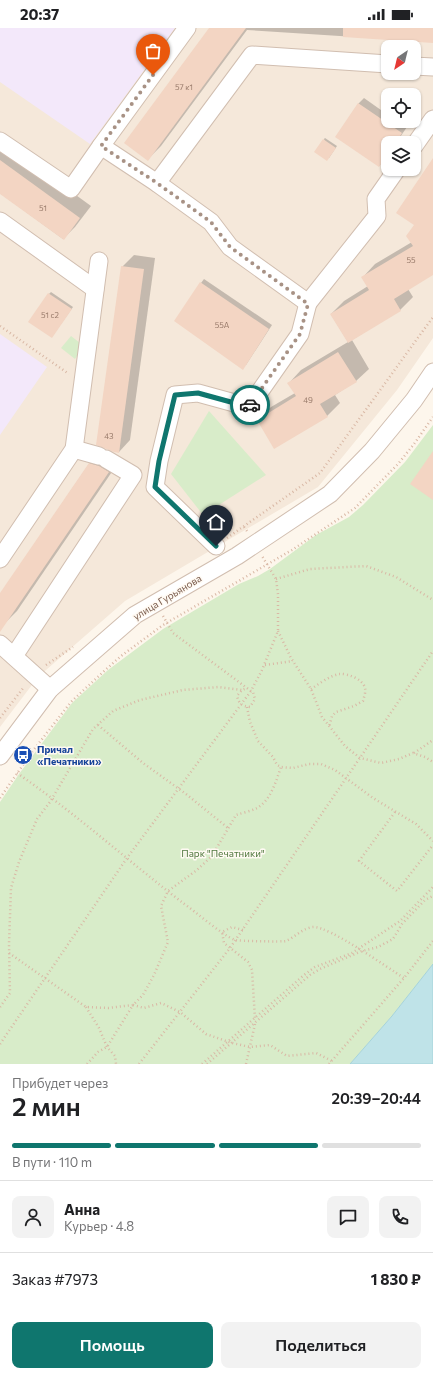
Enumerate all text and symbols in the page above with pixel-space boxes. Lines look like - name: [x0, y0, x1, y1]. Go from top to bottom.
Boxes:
- text: 20:37: [20, 5, 59, 23]
- pin: [136, 34, 170, 75]
- icon: bag: [142, 40, 164, 62]
- north arrow: [381, 40, 421, 80]
- map controls: [381, 40, 421, 176]
- house number: 57 к1: [175, 82, 193, 92]
- button: locate: [381, 88, 421, 128]
- button: layers: [381, 136, 421, 176]
- house number: 51: [39, 203, 47, 213]
- house number: 55: [406, 255, 416, 265]
- house number: 51 с2: [41, 310, 60, 320]
- house number: 55А: [215, 320, 230, 330]
- courier: [230, 385, 270, 425]
- icon: car: [239, 394, 261, 416]
- house number: 49: [303, 395, 313, 405]
- house number: 43: [104, 431, 114, 441]
- pin: [199, 505, 233, 546]
- icon: home: [205, 511, 227, 533]
- street label: улица Гурьянова: [131, 572, 203, 622]
- place label: Причал «Печатники»: [37, 743, 102, 767]
- bus stop icon: Причал «Печатники»: [12, 744, 34, 766]
- park label: Парк "Печатники": [181, 847, 265, 859]
- text: Прибудет через: [12, 1075, 108, 1091]
- text: 20:39–20:44: [332, 1089, 421, 1107]
- text: 2 мин: [12, 1090, 81, 1121]
- text: В пути · 110 m: [12, 1154, 92, 1170]
- button: person: [12, 1196, 54, 1238]
- button: chat: [327, 1196, 369, 1238]
- button: phone: [379, 1196, 421, 1238]
- text: Анна: [64, 1200, 100, 1218]
- text: Курьер · 4.8: [64, 1218, 134, 1234]
- text: Заказ #7973: [12, 1270, 98, 1288]
- text: 1 830 ₽: [371, 1270, 421, 1288]
- button: Помощь: [12, 1322, 213, 1368]
- button: Поделиться: [221, 1322, 421, 1368]

